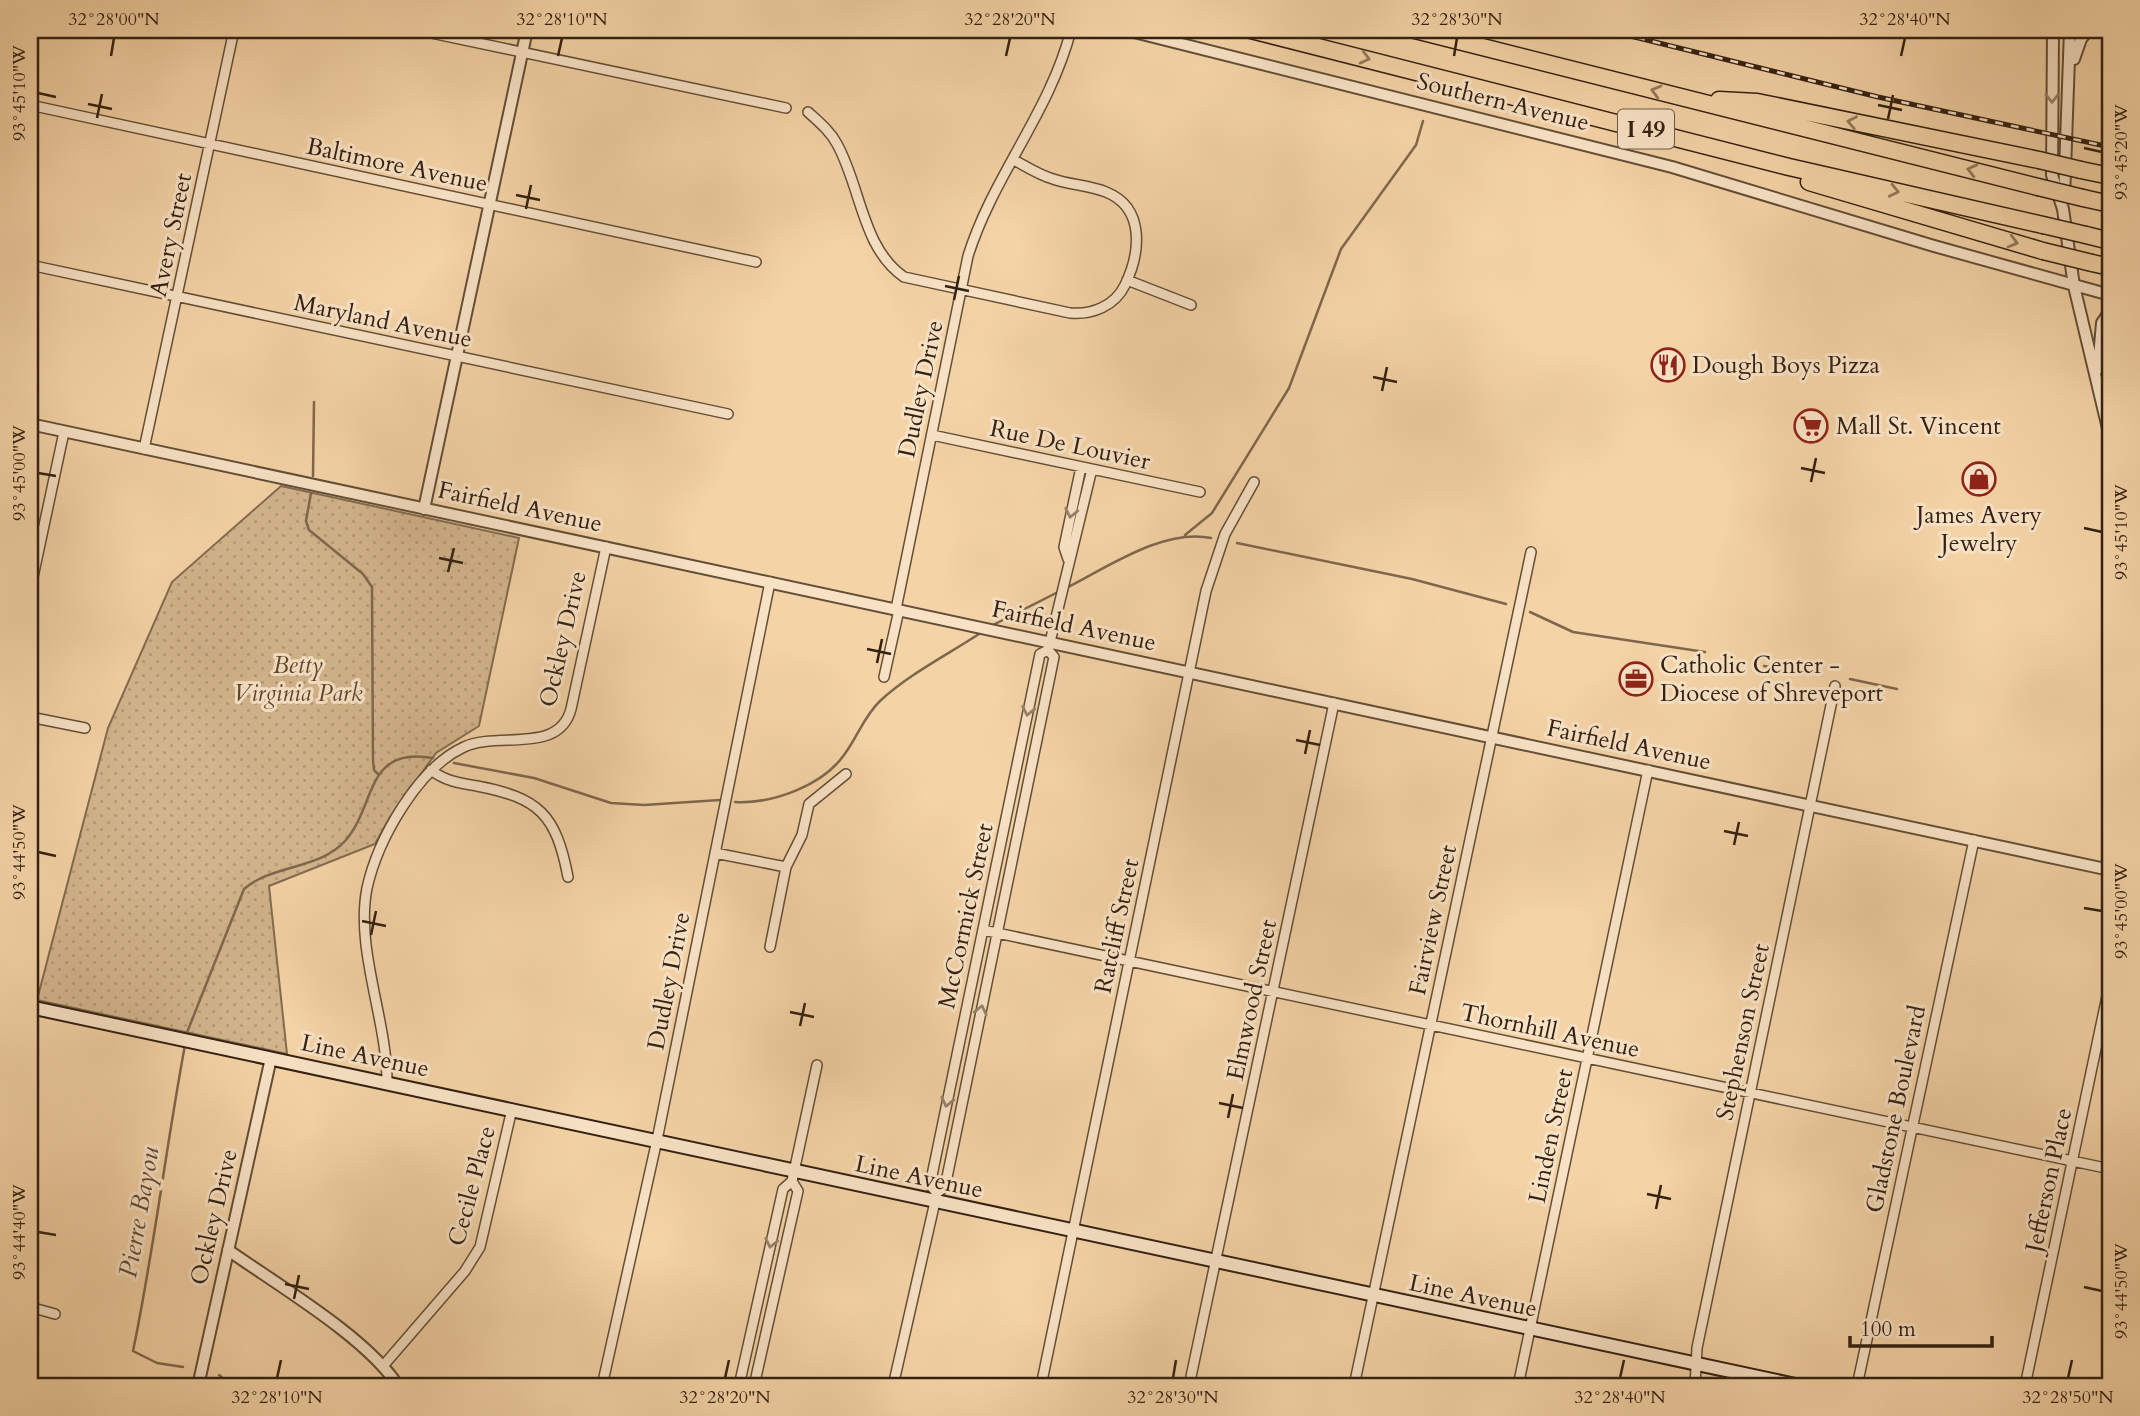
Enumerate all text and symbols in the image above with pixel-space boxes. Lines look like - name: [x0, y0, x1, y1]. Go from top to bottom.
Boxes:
- text: 32°28'00"N: [68, 7, 160, 32]
- text: 32°28'10"N: [516, 7, 608, 32]
- text: 32°28'20"N: [964, 7, 1056, 32]
- text: 32°28'30"N: [1411, 7, 1503, 32]
- text: 32°28'40"N: [1859, 7, 1951, 32]
- text: 93°45'10"W: [7, 45, 32, 141]
- one-way arrow: [1358, 50, 1370, 64]
- street label: Southern Avenue: [1413, 65, 1593, 139]
- one-way arrow: [1650, 85, 1662, 99]
- one-way arrow: [2044, 93, 2060, 104]
- text: 93°45'20"W: [2109, 104, 2134, 200]
- road number: I 49: [1618, 110, 1674, 148]
- one-way arrow: [1846, 116, 1858, 131]
- street label: Baltimore Avenue: [303, 130, 491, 200]
- one-way arrow: [1966, 164, 1978, 178]
- street label: Avery Street: [142, 170, 200, 300]
- one-way arrow: [1888, 183, 1900, 198]
- one-way arrow: [2007, 234, 2019, 249]
- street label: Maryland Avenue: [291, 286, 475, 356]
- street label: Dudley Drive: [890, 317, 952, 461]
- restaurant icon: Dough Boys Pizza: [1649, 346, 1687, 384]
- place label: Dough Boys Pizza: [1692, 349, 1881, 382]
- supermarket icon: Mall St. Vincent: [1792, 407, 1830, 445]
- place label: Mall St. Vincent: [1836, 410, 2001, 443]
- street label: Rue De Louvier: [987, 412, 1153, 478]
- text: 93°45'00"W: [7, 425, 32, 521]
- shop icon: James Avery Jewelry: [1960, 460, 1998, 498]
- street label: Fairfield Avenue: [435, 473, 605, 541]
- text: 93°45'10"W: [2109, 484, 2134, 580]
- place label: James Avery Jewelry: [1913, 499, 2042, 560]
- one-way arrow: [1065, 507, 1079, 519]
- street label: Ockley Drive: [531, 568, 595, 710]
- street label: Fairfield Avenue: [989, 592, 1159, 660]
- park label: Betty Virginia Park: [233, 649, 363, 710]
- place label: Catholic Center - Diocese of Shreveport: [1660, 649, 1884, 710]
- office icon: Catholic Center - Diocese of Shreveport: [1617, 660, 1655, 698]
- one-way arrow: [1021, 705, 1036, 717]
- street label: Fairfield Avenue: [1544, 711, 1714, 779]
- text: 93°44'50"W: [7, 804, 32, 900]
- street label: McCormick Street: [930, 820, 1002, 1012]
- street label: Fairview Street: [1401, 841, 1465, 998]
- street label: Ratcliff Street: [1087, 855, 1147, 996]
- text: 93°45'00"W: [2109, 863, 2134, 959]
- street label: Dudley Drive: [639, 909, 699, 1053]
- street label: Elmwood Street: [1219, 916, 1285, 1083]
- street label: Stephenson Street: [1708, 940, 1778, 1123]
- street label: Thornhill Avenue: [1457, 996, 1643, 1066]
- street label: Gladstone Boulevard: [1858, 1002, 1934, 1216]
- one-way arrow: [973, 1004, 988, 1016]
- street label: Line Avenue: [298, 1026, 432, 1086]
- street label: Linden Street: [1521, 1065, 1581, 1206]
- one-way arrow: [940, 1096, 955, 1108]
- street label: Jefferson Place: [2017, 1105, 2080, 1258]
- street label: Cecile Place: [440, 1122, 504, 1250]
- water label: Pierre Bayou: [110, 1144, 168, 1280]
- street label: Ockley Drive: [182, 1146, 246, 1288]
- street label: Line Avenue: [852, 1147, 986, 1207]
- text: 93°44'40"W: [7, 1184, 32, 1280]
- one-way arrow: [765, 1237, 779, 1249]
- text: 93°44'50"W: [2109, 1243, 2134, 1339]
- street label: Line Avenue: [1406, 1266, 1540, 1326]
- scale bar: [1850, 1304, 1991, 1348]
- text: 100 m: [1860, 1315, 1916, 1344]
- text: 32°28'10"N: [231, 1385, 323, 1410]
- text: 32°28'20"N: [679, 1385, 771, 1410]
- text: 32°28'30"N: [1127, 1385, 1219, 1410]
- text: 32°28'40"N: [1574, 1385, 1666, 1410]
- text: 32°28'50"N: [2022, 1385, 2114, 1410]

